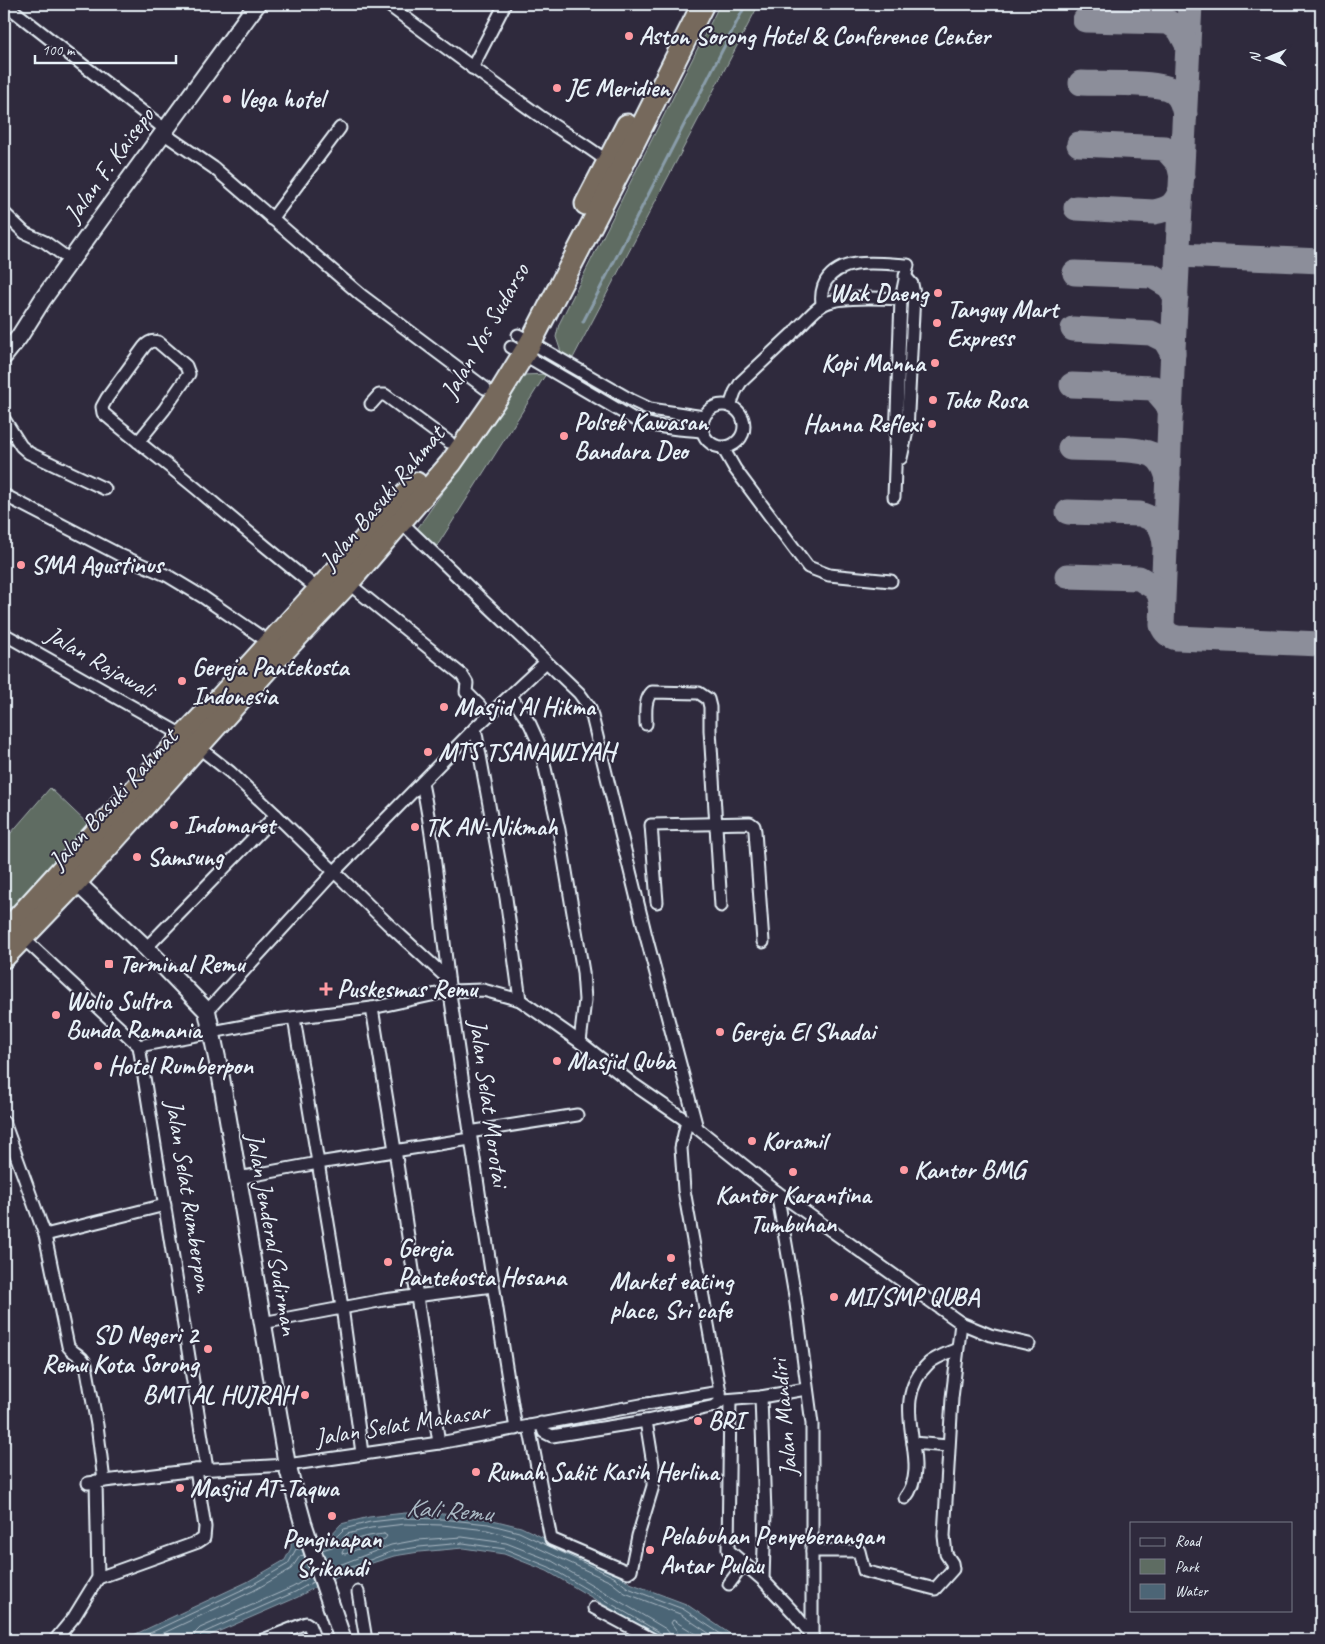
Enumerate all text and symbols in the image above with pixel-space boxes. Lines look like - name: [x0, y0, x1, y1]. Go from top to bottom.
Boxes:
- place label: Aston Sorong Hotel & Conference Center: [639, 20, 993, 52]
- marker: Aston Sorong Hotel & Conference Center: [623, 30, 635, 42]
- scale bar: [35, 32, 176, 64]
- north arrow: [1242, 32, 1292, 82]
- text: 100 m: [42, 41, 76, 60]
- text: N: [1247, 51, 1264, 63]
- place label: JE Meridien: [565, 72, 671, 104]
- marker: JE Meridien: [551, 82, 563, 94]
- place label: Vega hotel: [237, 83, 329, 115]
- marker: Vega hotel: [221, 93, 233, 105]
- street label: Jalan F. Kaisepo: [56, 100, 162, 230]
- street label: Jalan Yos Sudarso: [433, 257, 537, 405]
- place label: Wak Daeng: [830, 277, 930, 309]
- marker: Wak Daeng: [932, 287, 944, 299]
- place label: Tanguy Mart Express: [947, 293, 1060, 354]
- marker: Tanguy Mart Express: [931, 317, 943, 329]
- place label: Kopi Manna: [821, 347, 927, 379]
- marker: Kopi Manna: [929, 357, 941, 369]
- place label: Toko Rosa: [943, 384, 1029, 416]
- marker: Toko Rosa: [927, 394, 939, 406]
- place label: Polsek Kawasan Bandara Deo: [574, 406, 709, 467]
- place label: Hanna Reflexi: [803, 408, 925, 440]
- street label: Jalan Basuki Rahmat: [312, 417, 453, 578]
- marker: Hanna Reflexi: [926, 418, 938, 430]
- marker: Polsek Kawasan Bandara Deo: [558, 430, 570, 442]
- place label: SMA Agustinus: [31, 549, 165, 581]
- marker: SMA Agustinus: [15, 559, 27, 571]
- street label: Jalan Rajawali: [39, 618, 163, 708]
- place label: Gereja Pantekosta Indonesia: [192, 651, 350, 712]
- marker: Gereja Pantekosta Indonesia: [176, 675, 188, 687]
- place label: Masjid Al Hikma: [454, 691, 597, 723]
- marker: Masjid Al Hikma: [438, 701, 450, 713]
- street label: Jalan Basuki Rahmat: [41, 720, 187, 877]
- place label: MTS TSANAWIYAH: [438, 736, 619, 768]
- marker: MTS TSANAWIYAH: [422, 746, 434, 758]
- place label: Indomaret: [184, 809, 277, 841]
- place label: TK AN-Nikmah: [425, 811, 558, 843]
- marker: Indomaret: [168, 819, 180, 831]
- marker: TK AN-Nikmah: [409, 821, 421, 833]
- place label: Samsung: [147, 841, 225, 873]
- marker: Samsung: [131, 851, 143, 863]
- place label: Terminal Remu: [119, 948, 247, 980]
- marker: Terminal Remu: [103, 958, 115, 970]
- place label: Puskesmas Remu: [337, 973, 480, 1005]
- marker: Puskesmas Remu: [319, 982, 333, 996]
- place label: Wolio Sultra Bunda Ramania: [66, 985, 204, 1046]
- marker: Wolio Sultra Bunda Ramania: [50, 1009, 62, 1021]
- place label: Gereja El Shadai: [730, 1016, 878, 1048]
- street label: Jalan Selat Morotai: [461, 1017, 517, 1192]
- marker: Gereja El Shadai: [714, 1026, 726, 1038]
- place label: Masjid Quba: [567, 1045, 677, 1077]
- place label: Hotel Rumberpon: [108, 1050, 254, 1082]
- marker: Masjid Quba: [551, 1055, 563, 1067]
- marker: Hotel Rumberpon: [92, 1060, 104, 1072]
- street label: Jalan Selat Rumberpon: [158, 1097, 220, 1296]
- place label: Koramil: [762, 1125, 831, 1157]
- street label: Jalan Jenderal Sudirman: [238, 1130, 306, 1338]
- marker: Koramil: [746, 1135, 758, 1147]
- place label: Kantor BMG: [914, 1154, 1029, 1186]
- marker: Kantor BMG: [898, 1164, 910, 1176]
- marker: Kantor Karantina Tumbuhan: [787, 1166, 799, 1178]
- place label: Kantor Karantina Tumbuhan: [715, 1179, 873, 1240]
- place label: Gereja Pantekosta Hosana: [398, 1232, 568, 1293]
- marker: Market eating place, Sri cafe: [665, 1252, 677, 1264]
- marker: Gereja Pantekosta Hosana: [382, 1256, 394, 1268]
- place label: Market eating place, Sri cafe: [609, 1265, 735, 1326]
- place label: MI/SMP QUBA: [844, 1281, 980, 1313]
- marker: MI/SMP QUBA: [828, 1291, 840, 1303]
- place label: SD Negeri 2 Remu Kota Sorong: [42, 1319, 201, 1380]
- marker: SD Negeri 2 Remu Kota Sorong: [202, 1343, 214, 1355]
- street label: Jalan Mandiri: [763, 1355, 805, 1479]
- place label: BMT AL HUJRAH: [143, 1379, 300, 1411]
- marker: BMT AL HUJRAH: [299, 1389, 311, 1401]
- street label: Jalan Selat Makasar: [312, 1394, 494, 1454]
- place label: BRI: [708, 1405, 750, 1437]
- marker: BRI: [692, 1415, 704, 1427]
- place label: Rumah Sakit Kasih Herlina: [486, 1456, 721, 1488]
- marker: Rumah Sakit Kasih Herlina: [470, 1466, 482, 1478]
- place label: Masjid AT-Taqwa: [190, 1472, 340, 1504]
- marker: Masjid AT-Taqwa: [174, 1482, 186, 1494]
- water label: Kali Remu: [405, 1491, 497, 1530]
- marker: Penginapan Srikandi: [326, 1510, 338, 1522]
- place label: Pelabuhan Penyeberangan Antar Pulau: [660, 1520, 885, 1581]
- legend: [1130, 1522, 1292, 1612]
- place label: Penginapan Srikandi: [282, 1523, 382, 1584]
- text: Road: [1175, 1532, 1202, 1551]
- marker: Pelabuhan Penyeberangan Antar Pulau: [644, 1544, 656, 1556]
- text: Park: [1175, 1558, 1200, 1577]
- text: Water: [1175, 1582, 1209, 1601]

